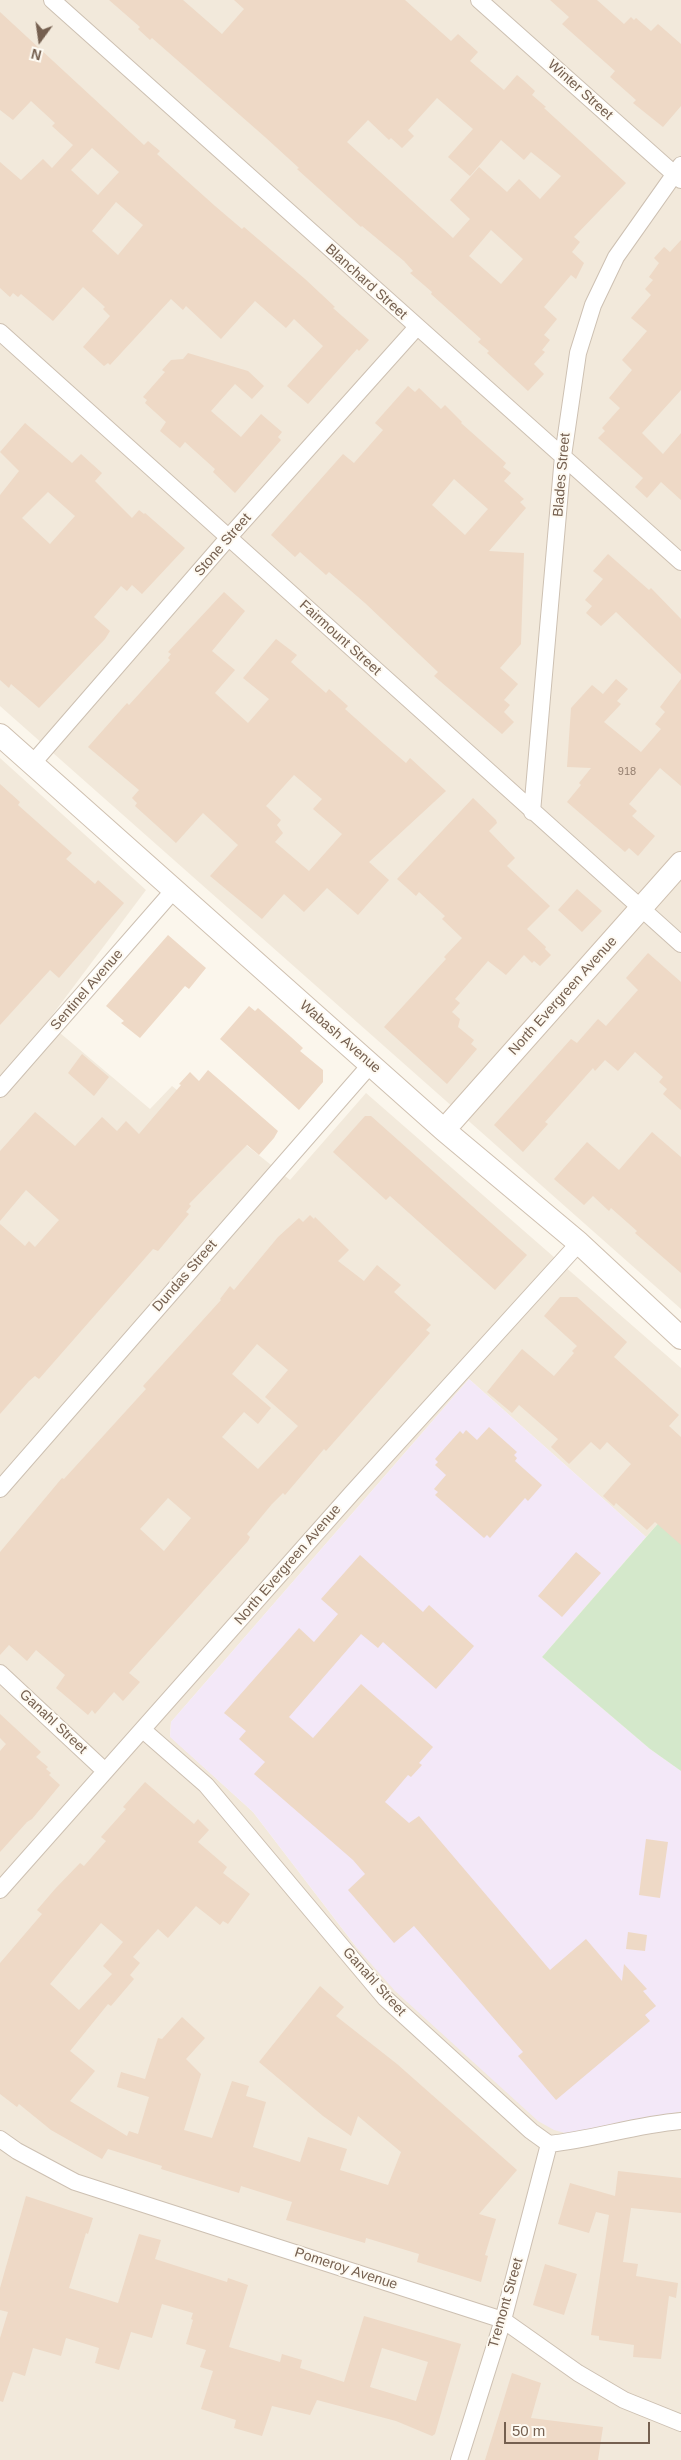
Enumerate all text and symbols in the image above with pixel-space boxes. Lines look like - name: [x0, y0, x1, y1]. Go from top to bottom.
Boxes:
- north arrow: [15, 15, 65, 65]
- text: N: [30, 46, 43, 64]
- street label: Winter Street: [544, 56, 616, 124]
- street label: Blanchard Street: [322, 241, 410, 323]
- street label: Blades Street: [550, 432, 574, 518]
- street label: Stone Street: [191, 510, 255, 580]
- street label: Fairmount Street: [296, 597, 384, 679]
- house number: 918: [618, 765, 636, 779]
- street label: North Evergreen Avenue: [505, 933, 621, 1059]
- street label: Sentinel Avenue: [47, 946, 127, 1034]
- street label: Wabash Avenue: [296, 997, 384, 1077]
- street label: Dundas Street: [149, 1237, 221, 1315]
- street label: North Evergreen Avenue: [231, 1501, 345, 1629]
- street label: Ganahl Street: [16, 1686, 90, 1758]
- street label: Ganahl Street: [339, 1944, 409, 2020]
- street label: Pomeroy Avenue: [292, 2244, 400, 2294]
- street label: Tremont Street: [485, 2256, 527, 2350]
- scale bar: [506, 2412, 652, 2444]
- text: 50 m: [512, 2422, 545, 2439]

